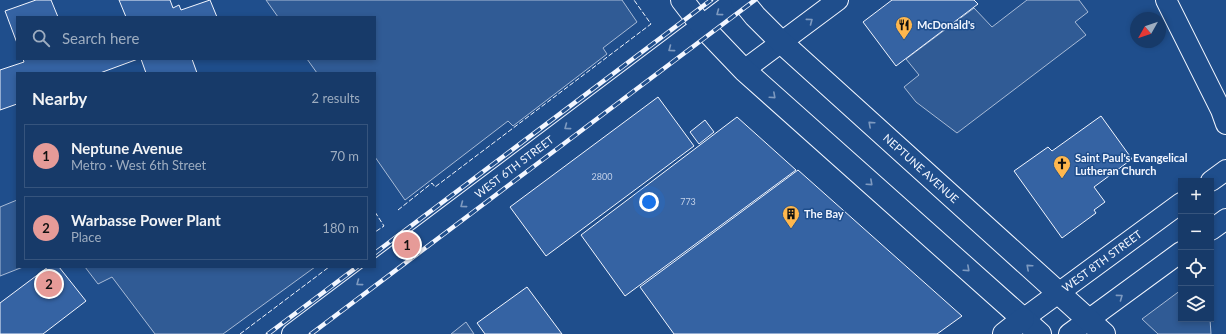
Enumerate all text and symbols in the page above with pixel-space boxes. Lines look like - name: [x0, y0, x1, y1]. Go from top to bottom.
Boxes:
- one-way arrow: [717, 8, 724, 15]
- north arrow: [1130, 12, 1166, 48]
- restaurant icon: McDonald's: [894, 15, 914, 40]
- search box: [16, 16, 376, 60]
- place label: McDonald's: [917, 18, 975, 31]
- one-way arrow: [805, 19, 812, 26]
- icon: search: [30, 27, 52, 49]
- text: Search here: [62, 29, 139, 47]
- one-way arrow: [668, 44, 675, 51]
- text: Nearby: [32, 88, 87, 109]
- text: 2 results: [312, 90, 360, 106]
- one-way arrow: [768, 92, 776, 99]
- one-way arrow: [868, 121, 875, 128]
- one-way arrow: [564, 122, 571, 129]
- street label: NEPTUNE AVENUE: [881, 131, 961, 205]
- street label: WEST 6TH STREET: [472, 132, 556, 200]
- text: Neptune Avenue: [71, 139, 183, 157]
- text: 1: [42, 148, 50, 164]
- text: 70 m: [330, 148, 359, 164]
- place label: Saint Paul's Evangelical Lutheran Church: [1075, 151, 1188, 177]
- church icon: Saint Paul's Evangelical Lutheran Church: [1052, 154, 1072, 179]
- text: Metro · West 6th Street: [71, 157, 206, 173]
- house number: 2800: [592, 171, 612, 182]
- one-way arrow: [865, 178, 873, 185]
- map controls: [1178, 178, 1214, 322]
- button: +: [1178, 178, 1214, 214]
- your location: [639, 192, 659, 212]
- house number: 773: [680, 196, 696, 207]
- one-way arrow: [460, 200, 467, 208]
- building icon: The Bay: [781, 204, 801, 229]
- place label: The Bay: [804, 207, 844, 220]
- text: Warbasse Power Plant: [71, 211, 221, 229]
- button: −: [1178, 214, 1214, 250]
- text: 2: [42, 220, 50, 236]
- text: 180 m: [322, 220, 359, 236]
- street label: WEST 8TH STREET: [1059, 227, 1144, 294]
- text: Place: [71, 229, 101, 245]
- pin: 1: [394, 230, 420, 260]
- button: locate: [1178, 250, 1214, 286]
- one-way arrow: [1026, 264, 1034, 272]
- one-way arrow: [963, 265, 970, 272]
- pin: 2: [36, 269, 62, 299]
- one-way arrow: [357, 279, 364, 286]
- button: layers: [1178, 286, 1214, 322]
- one-way arrow: [1115, 295, 1122, 302]

